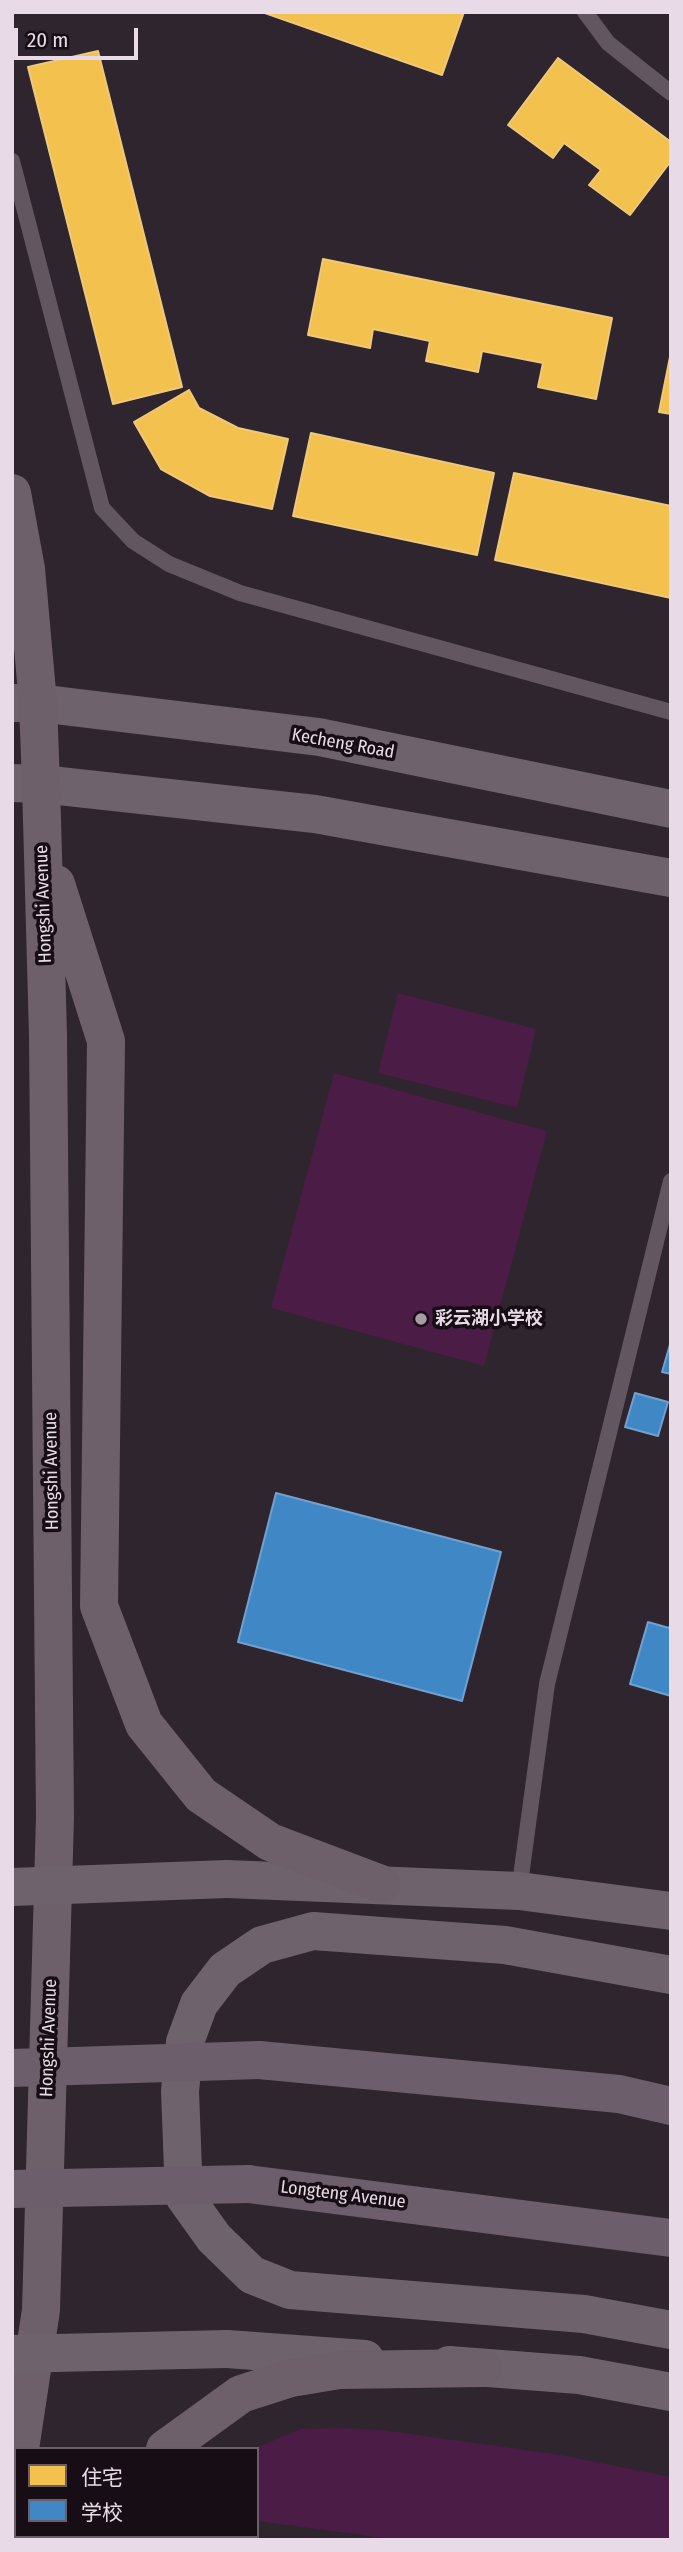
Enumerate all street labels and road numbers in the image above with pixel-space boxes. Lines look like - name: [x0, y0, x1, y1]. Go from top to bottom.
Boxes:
- street label: Kecheng Road: [290, 724, 396, 764]
- street label: Hongshi Avenue: [31, 845, 57, 963]
- street label: Hongshi Avenue: [40, 1412, 64, 1530]
- street label: Hongshi Avenue: [36, 1979, 62, 2097]
- street label: Longteng Avenue: [279, 2177, 407, 2213]

